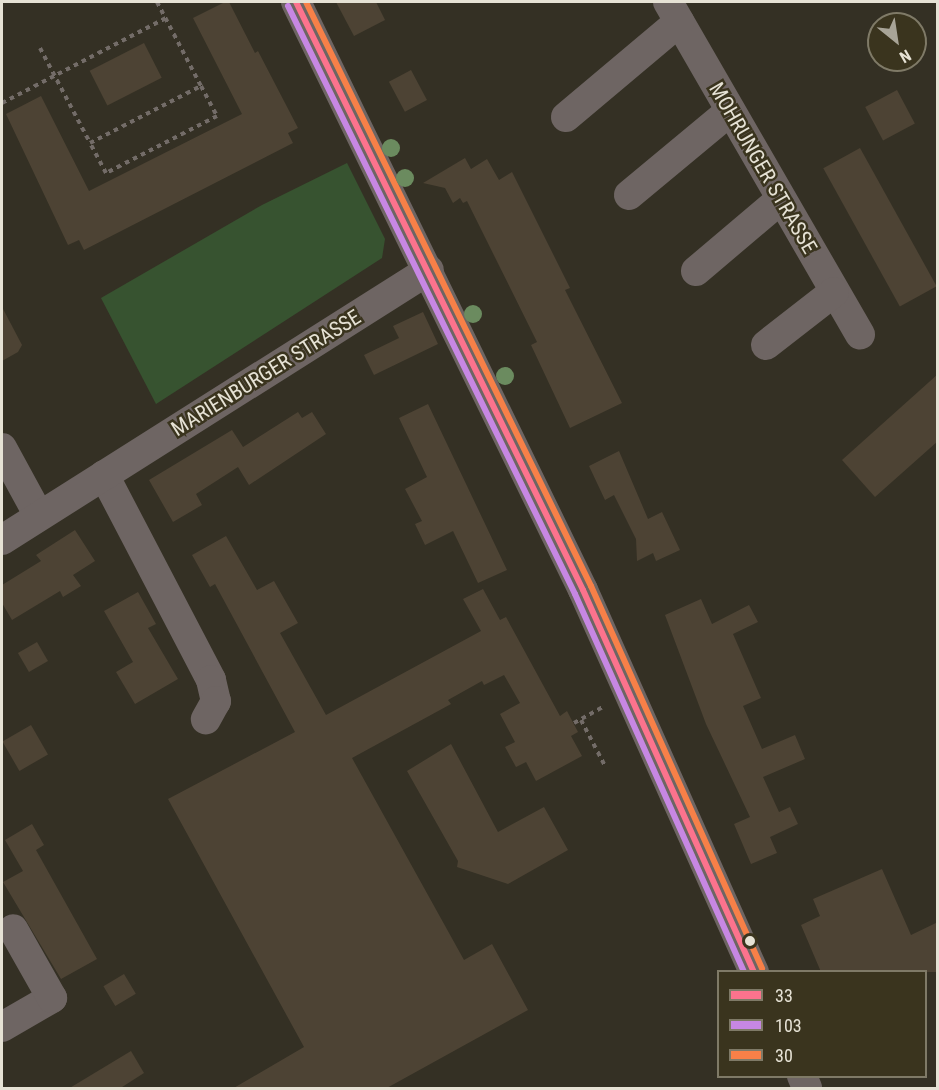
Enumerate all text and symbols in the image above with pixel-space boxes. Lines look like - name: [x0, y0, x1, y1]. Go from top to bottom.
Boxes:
- north arrow: [867, 12, 927, 72]
- text: N: [896, 46, 914, 67]
- street label: MOHRUNGER STRASSE: [704, 78, 822, 258]
- street label: MARIENBURGER STRASSE: [167, 304, 365, 442]
- unlabelled marker: [744, 935, 756, 947]
- legend: [717, 970, 927, 1078]
- text: 33: [775, 985, 793, 1006]
- text: 103: [775, 1015, 802, 1036]
- text: 30: [775, 1045, 793, 1066]

